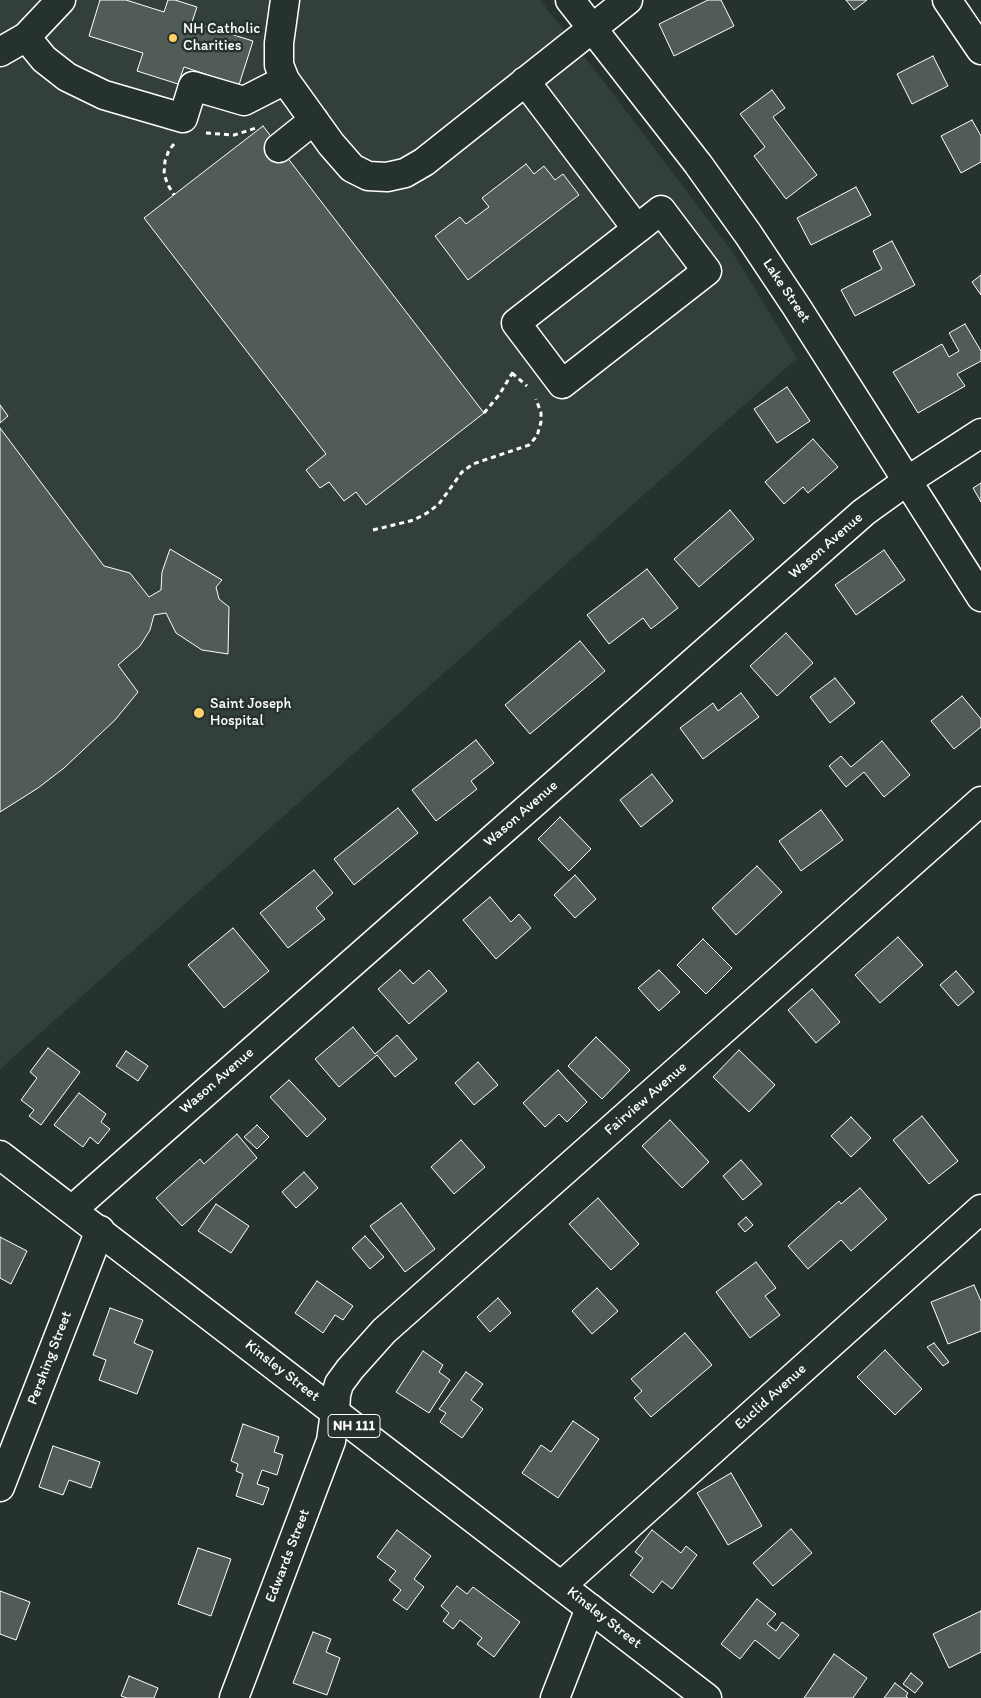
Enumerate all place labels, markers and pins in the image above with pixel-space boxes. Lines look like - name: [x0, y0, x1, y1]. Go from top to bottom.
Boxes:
- place label: NH Catholic Charities: [183, 20, 260, 55]
- marker: NH Catholic Charities: [167, 32, 179, 44]
- place label: Saint Joseph Hospital: [210, 695, 291, 730]
- marker: Saint Joseph Hospital: [192, 706, 206, 720]

